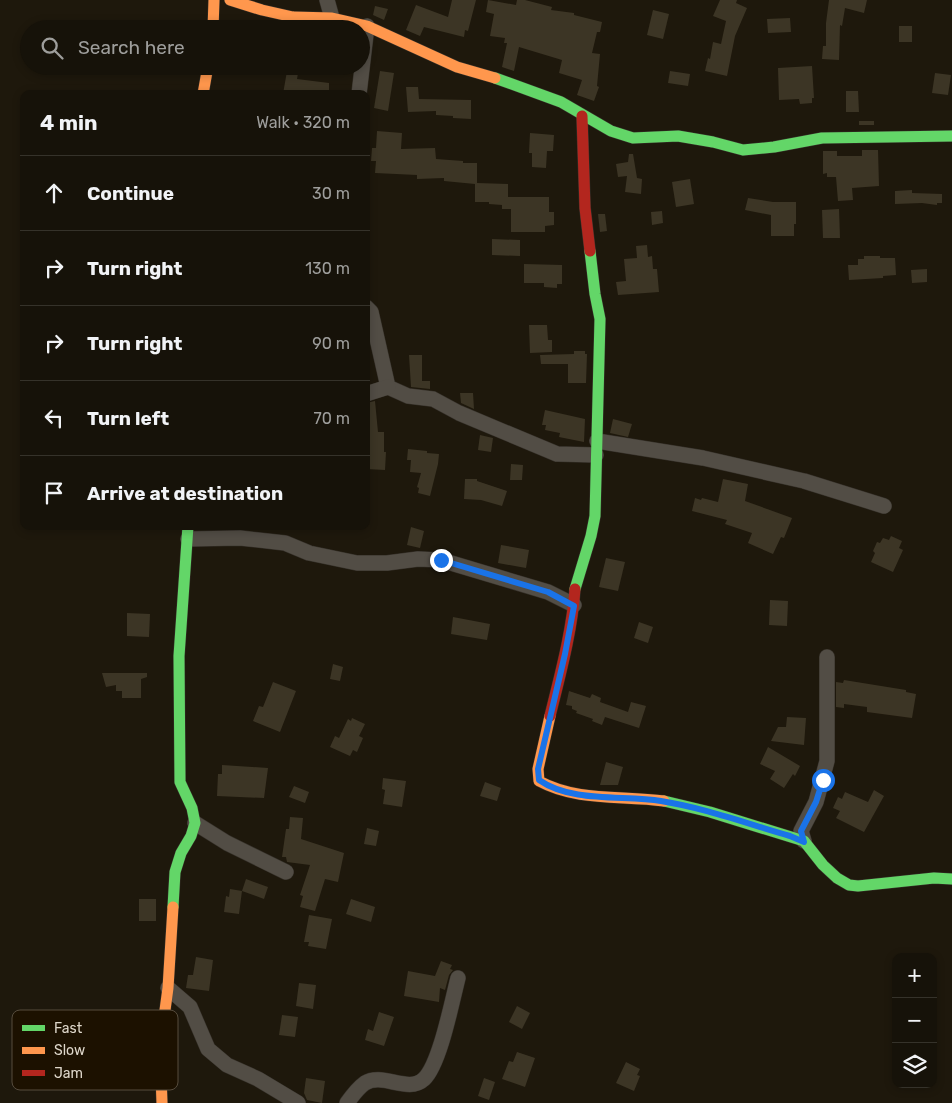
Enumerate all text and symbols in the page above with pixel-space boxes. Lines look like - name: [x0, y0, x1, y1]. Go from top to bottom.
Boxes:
- search box: [20, 20, 370, 75]
- icon: search: [38, 34, 66, 62]
- text: Search here: [78, 36, 185, 59]
- text: 4 min: [40, 110, 98, 135]
- text: Walk · 320 m: [256, 113, 350, 132]
- icon: ahead: [40, 179, 68, 207]
- text: Continue: [87, 182, 174, 205]
- text: 30 m: [312, 184, 350, 203]
- icon: right: [40, 254, 68, 282]
- text: Turn right: [87, 257, 182, 280]
- text: 130 m: [305, 259, 350, 278]
- icon: right: [40, 329, 68, 357]
- text: Turn right: [87, 332, 182, 355]
- text: 90 m: [312, 334, 350, 353]
- icon: left: [40, 404, 68, 432]
- text: Turn left: [87, 407, 169, 430]
- text: 70 m: [313, 409, 350, 428]
- icon: arrive: [40, 479, 68, 507]
- text: Arrive at destination: [87, 482, 283, 505]
- route end: [430, 549, 453, 572]
- route start: [812, 769, 835, 792]
- map controls: [892, 953, 937, 1088]
- button: +: [892, 953, 937, 998]
- button: −: [892, 998, 937, 1043]
- legend: [12, 1010, 178, 1090]
- text: Fast: [54, 1020, 83, 1037]
- text: Slow: [54, 1042, 85, 1059]
- button: layers: [892, 1043, 937, 1088]
- text: Jam: [54, 1065, 83, 1082]

